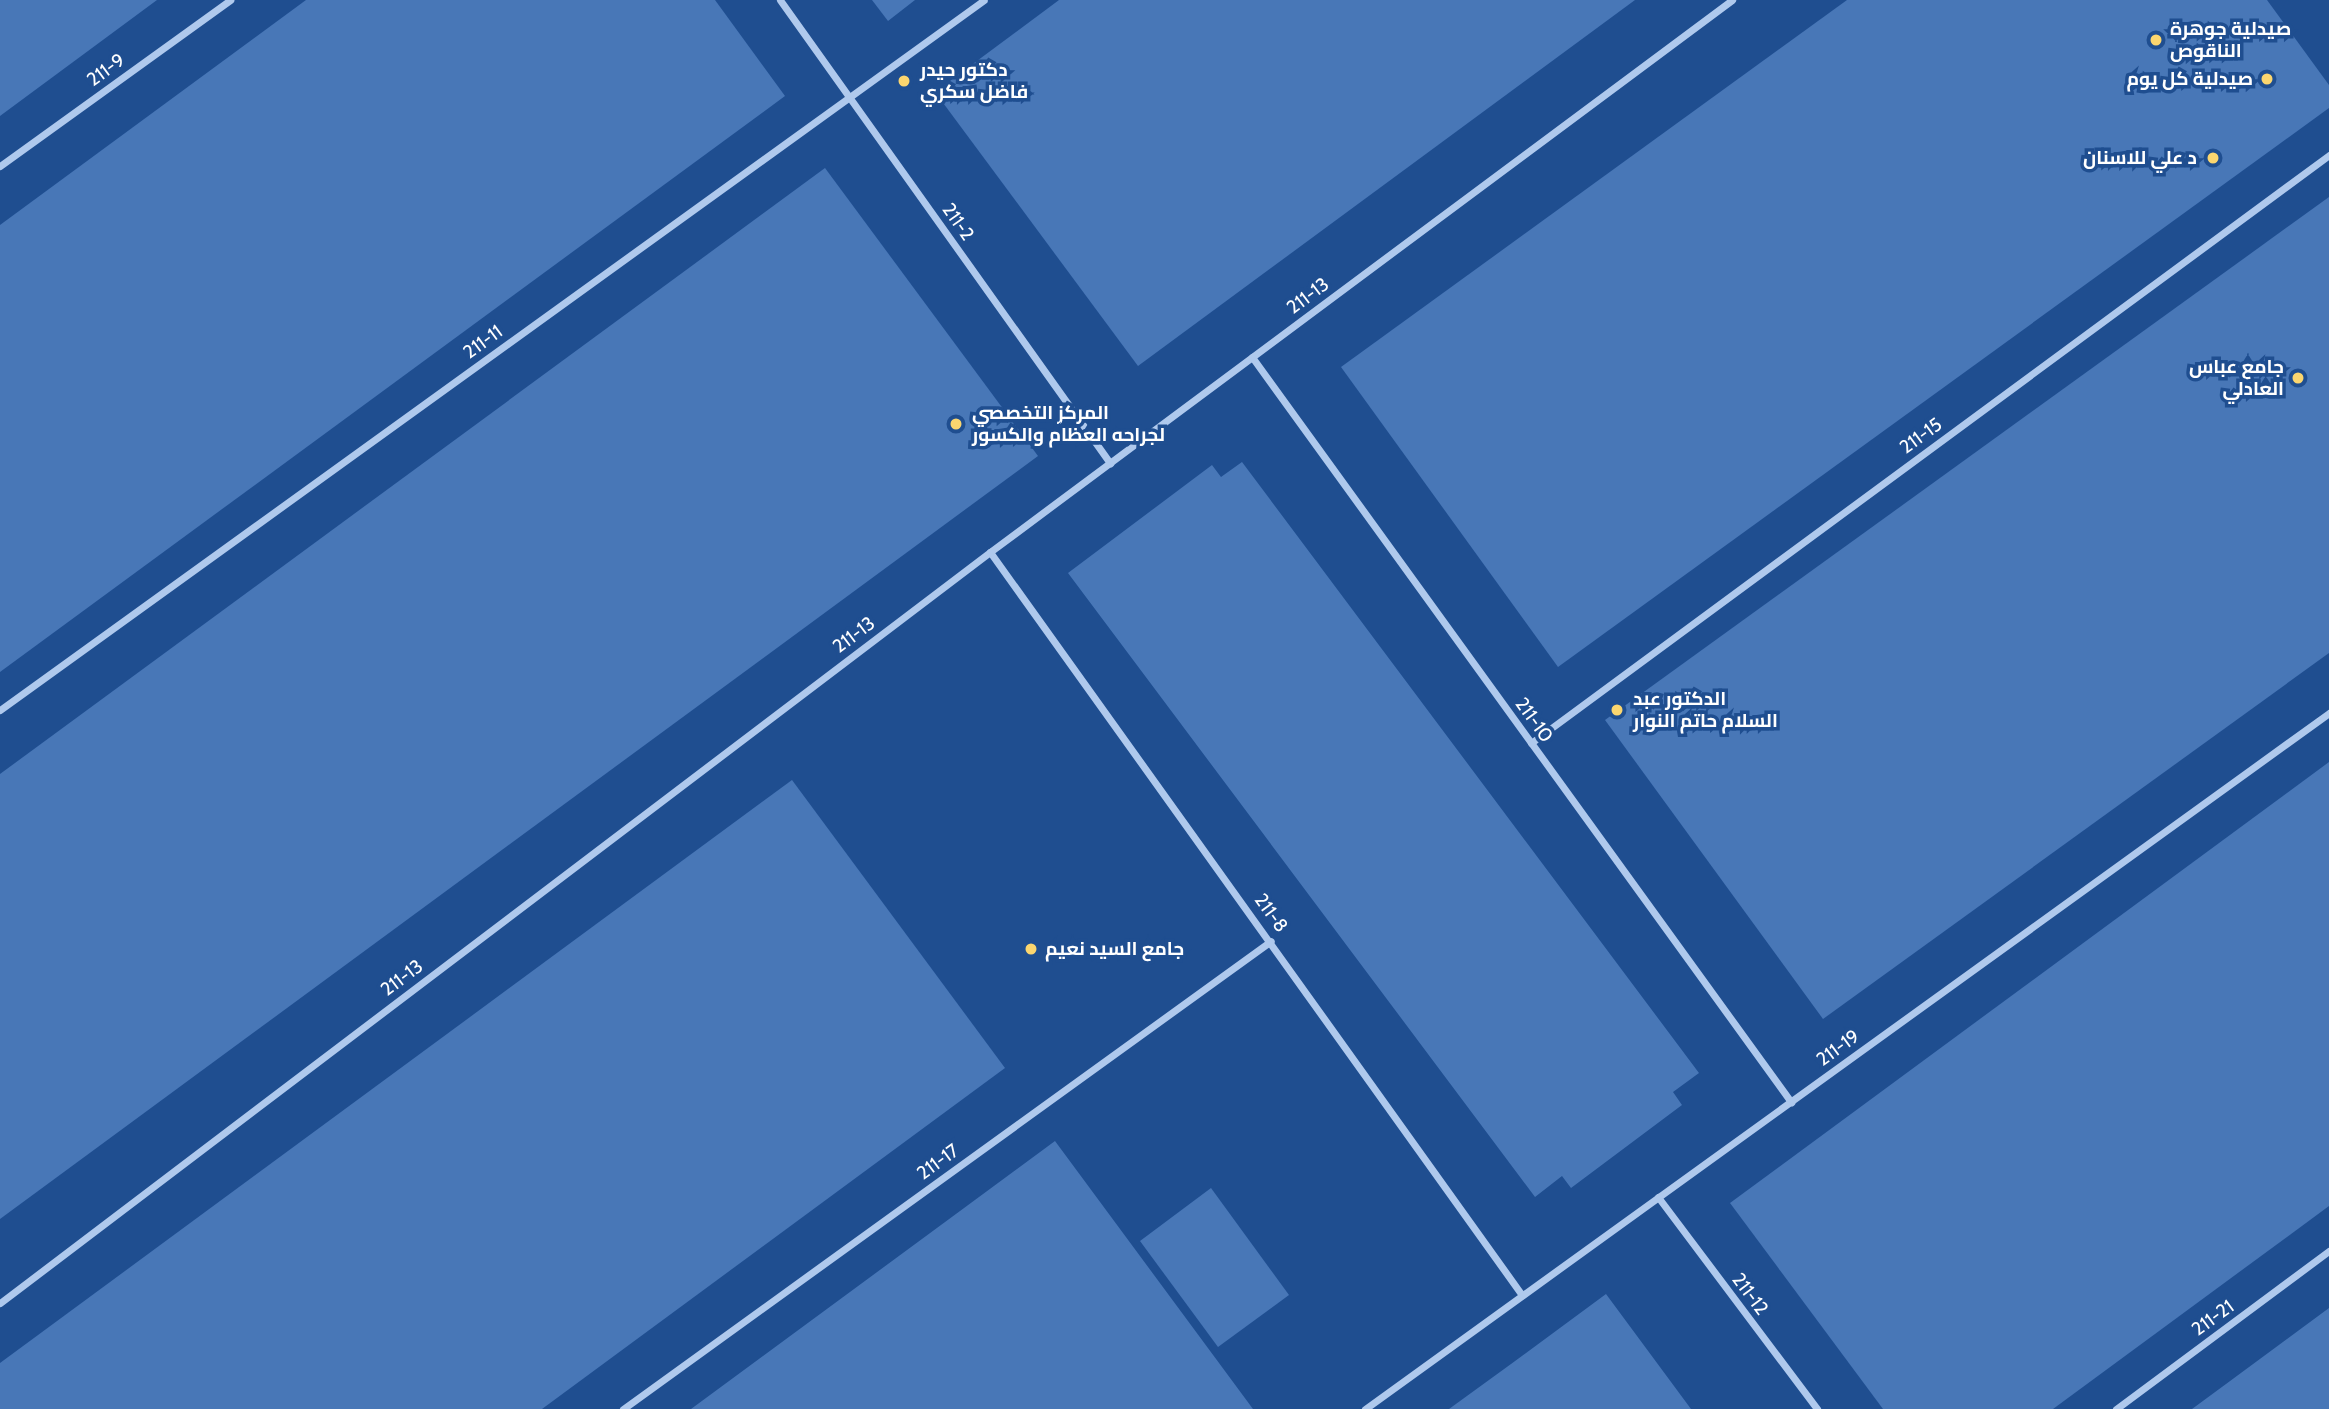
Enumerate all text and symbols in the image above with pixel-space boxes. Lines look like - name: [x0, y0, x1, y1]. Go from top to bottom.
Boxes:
- place label: صيدلية جوهرة الناقوص: [2170, 18, 2291, 62]
- marker: صيدلية جوهرة الناقوص: [2148, 32, 2164, 48]
- street label: 211-9: [83, 49, 129, 91]
- place label: دكتور حيدر فاضل سكري: [920, 59, 1028, 103]
- place label: صيدلية كل يوم: [2126, 68, 2253, 90]
- marker: دكتور حيدر فاضل سكري: [894, 71, 914, 91]
- marker: صيدلية كل يوم: [2259, 71, 2275, 87]
- place label: د علي للاسنان: [2083, 147, 2197, 169]
- marker: د علي للاسنان: [2203, 148, 2223, 168]
- street label: 211-2: [937, 199, 979, 245]
- street label: 211-13: [1283, 273, 1333, 319]
- street label: 211-11: [459, 320, 507, 364]
- place label: جامع عباس العادلي: [2189, 356, 2284, 400]
- marker: جامع عباس العادلي: [2290, 370, 2306, 386]
- place label: المركز التخصصي لجراحه العظام والكسور: [972, 402, 1165, 446]
- street label: 211-15: [1895, 413, 1947, 459]
- marker: المركز التخصصي لجراحه العظام والكسور: [946, 414, 966, 434]
- street label: 211-13: [829, 612, 879, 658]
- place label: الدكتور عبد السلام حاتم النوار: [1633, 688, 1778, 732]
- street label: 211-10: [1510, 693, 1558, 747]
- marker: الدكتور عبد السلام حاتم النوار: [1607, 700, 1627, 720]
- street label: 211-8: [1249, 889, 1293, 937]
- place label: جامع السید نعیم: [1045, 938, 1184, 960]
- marker: جامع السید نعیم: [1023, 941, 1039, 957]
- street label: 211-13: [377, 955, 427, 1001]
- street label: 211-19: [1812, 1025, 1864, 1071]
- street label: 211-17: [913, 1139, 963, 1185]
- street label: 211-12: [1727, 1269, 1773, 1319]
- street label: 211-21: [2188, 1295, 2238, 1341]

